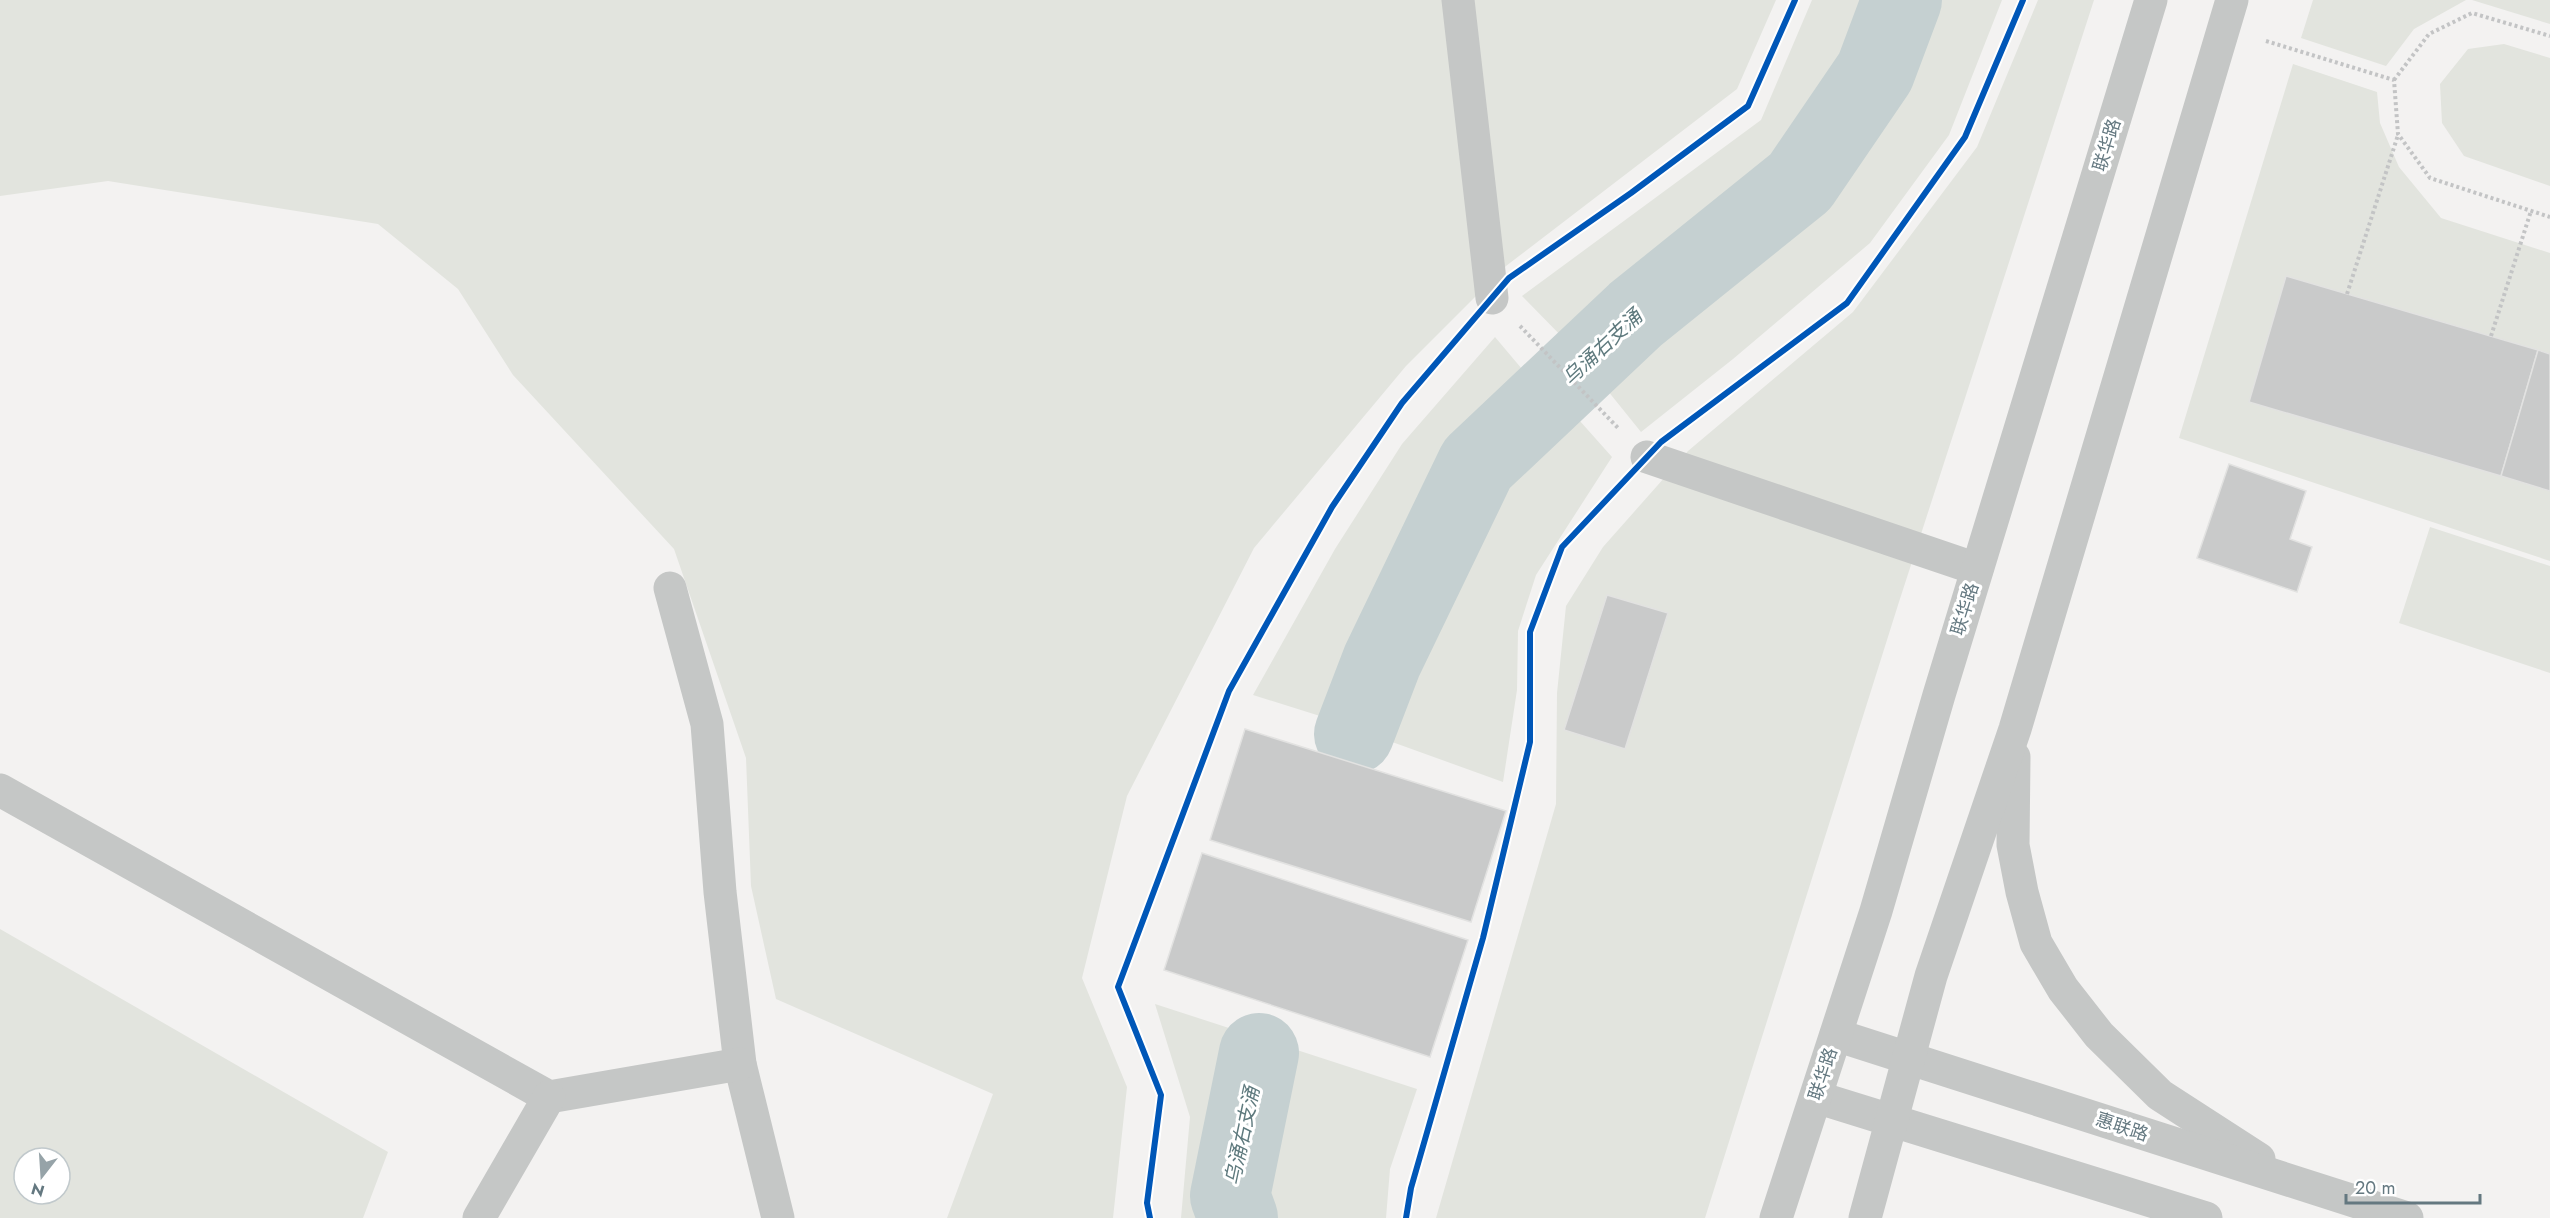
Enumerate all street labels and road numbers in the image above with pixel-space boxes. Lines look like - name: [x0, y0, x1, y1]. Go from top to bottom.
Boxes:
- street label: 联华路: [2087, 115, 2127, 175]
- street label: 联华路: [1945, 579, 1985, 639]
- street label: 联华路: [1802, 1044, 1844, 1104]
- street label: 惠联路: [2092, 1106, 2152, 1148]

